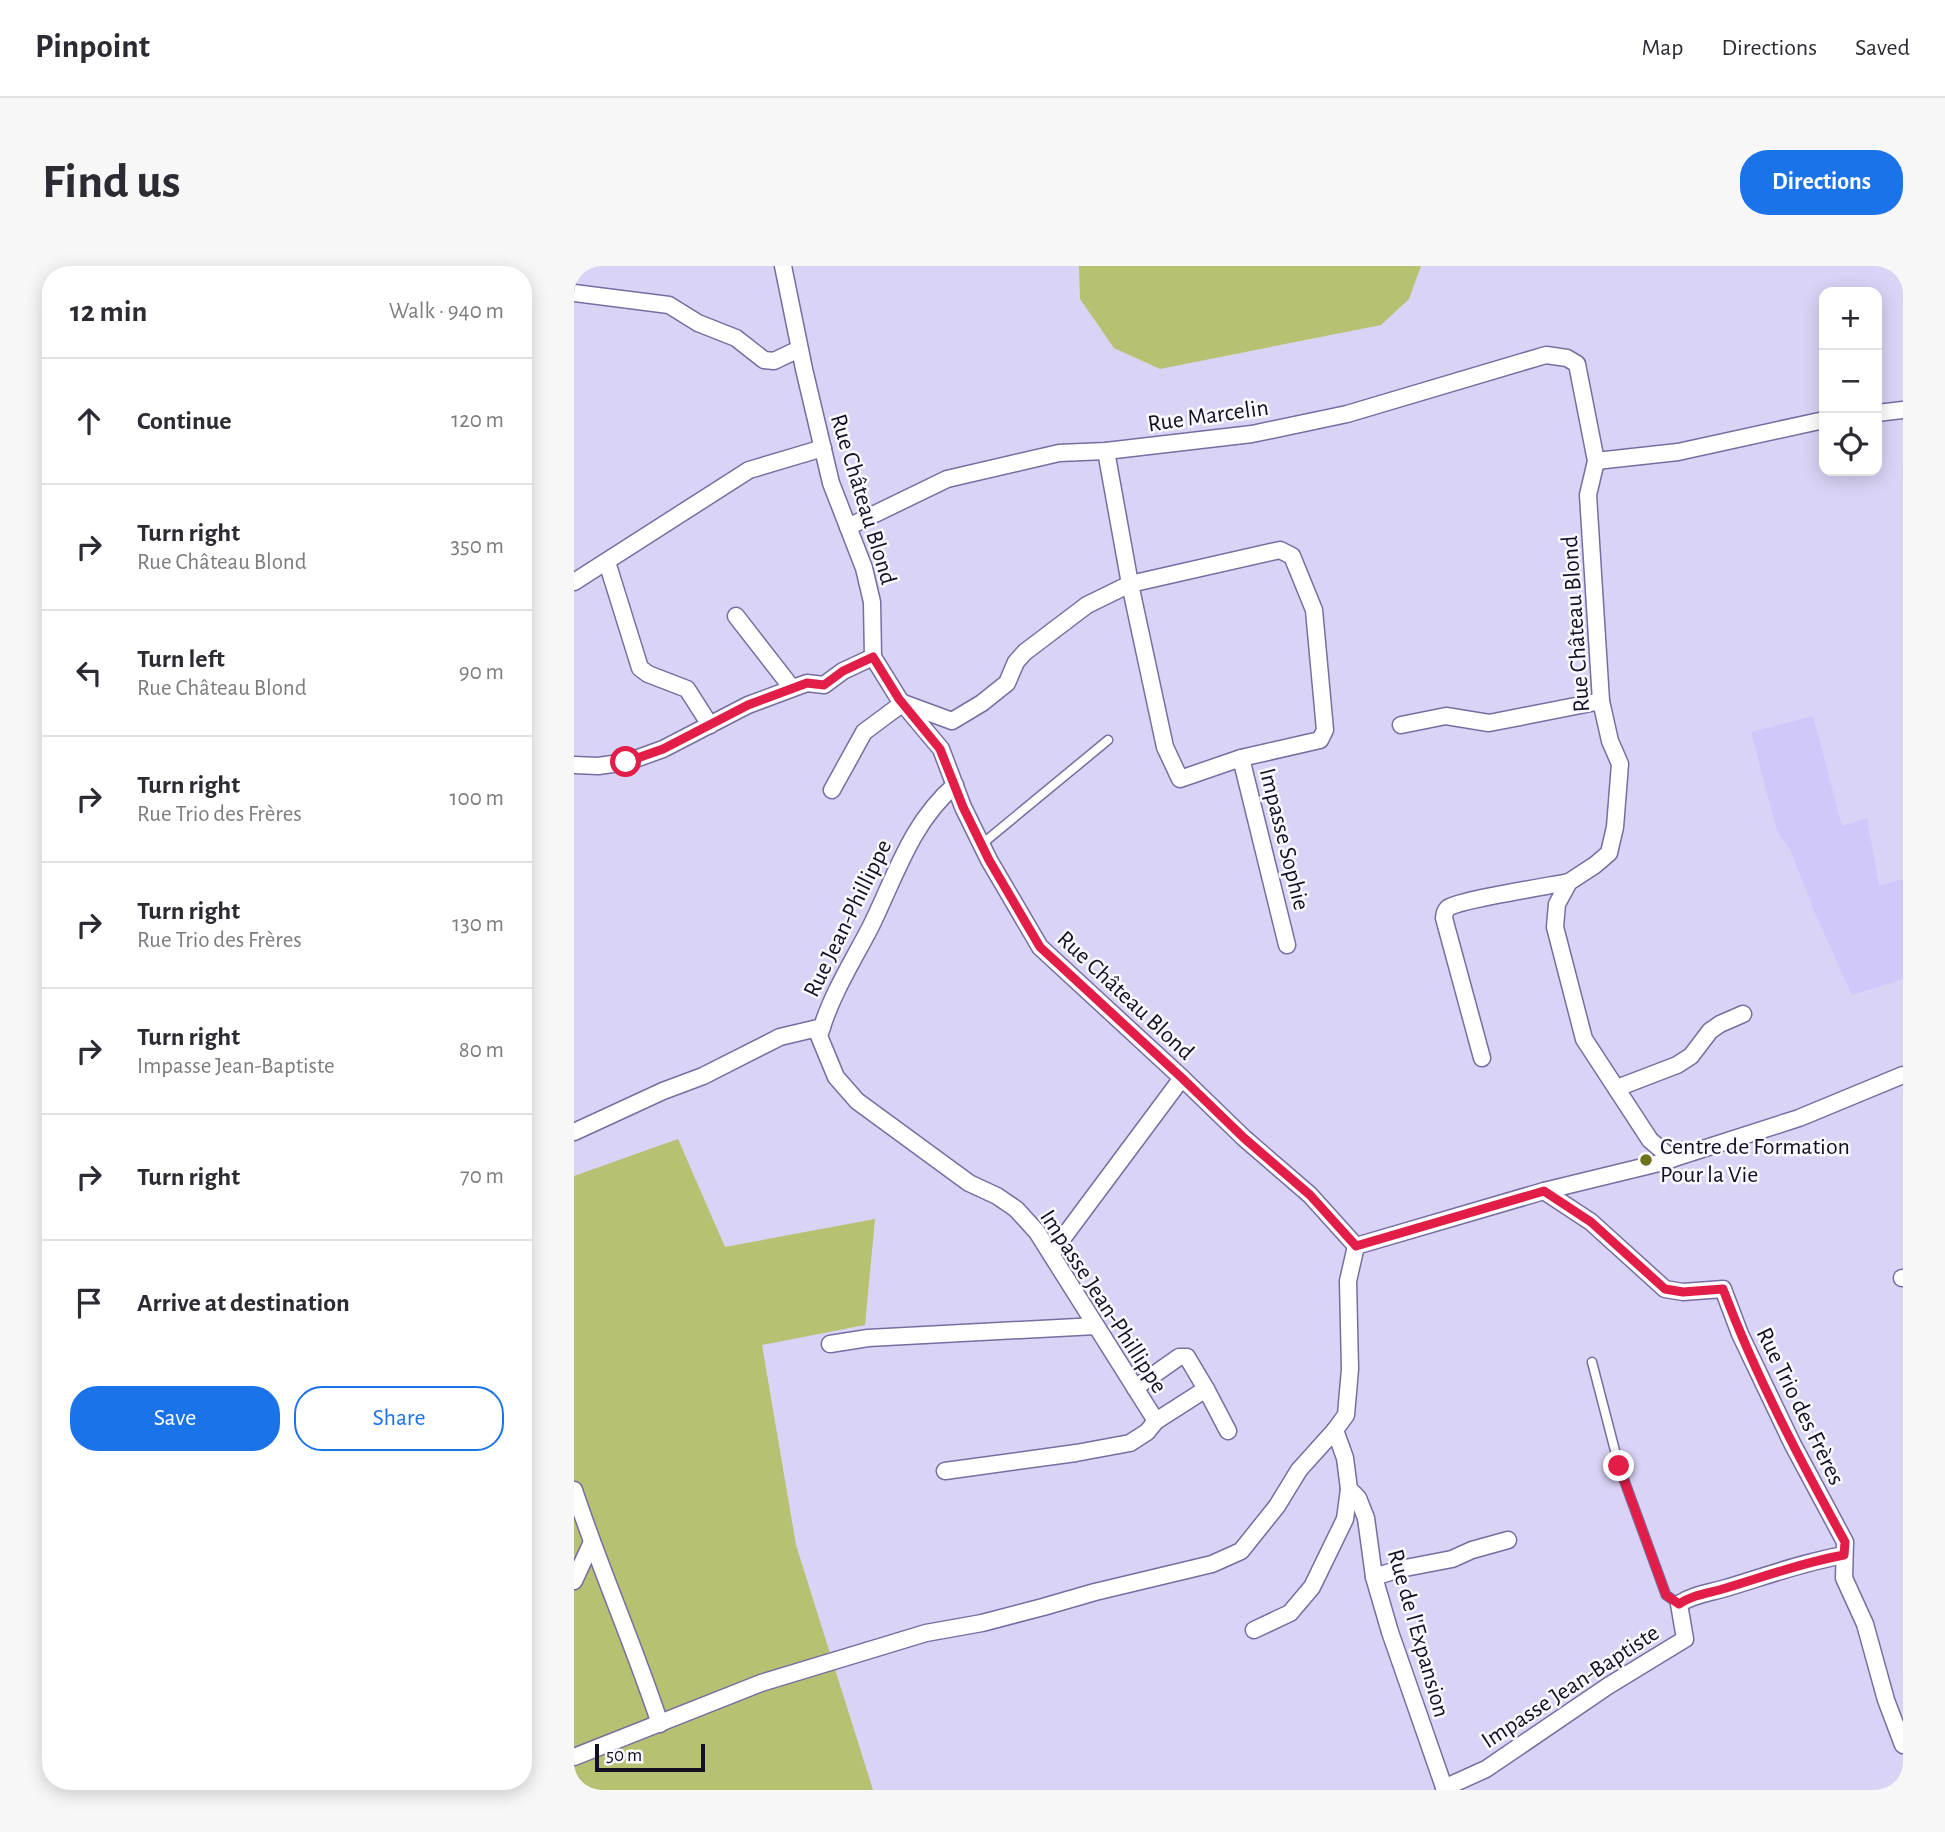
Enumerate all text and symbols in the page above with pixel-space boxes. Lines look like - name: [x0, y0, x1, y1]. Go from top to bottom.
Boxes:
- text: Pinpoint: [35, 31, 150, 64]
- text: Map: [1641, 36, 1683, 60]
- text: Directions: [1721, 36, 1817, 60]
- text: Saved: [1855, 36, 1910, 60]
- button: Directions: [1740, 150, 1903, 215]
- text: Find us: [42, 158, 181, 207]
- map controls: [1819, 287, 1882, 476]
- button: +: [1819, 287, 1882, 350]
- text: 12 min: [70, 297, 147, 327]
- text: Walk · 940 m: [389, 300, 504, 323]
- button: −: [1819, 350, 1882, 413]
- street label: Rue Marcelin: [1146, 396, 1270, 436]
- icon: ahead: [70, 402, 108, 440]
- text: Continue: [137, 408, 232, 434]
- text: 120 m: [451, 409, 504, 432]
- street label: Rue Château Blond: [826, 411, 900, 587]
- button: locate: [1819, 413, 1882, 476]
- text: Turn right: [137, 520, 240, 546]
- icon: right: [70, 528, 108, 566]
- text: 350 m: [451, 535, 504, 558]
- street label: Rue Château Blond: [1558, 535, 1594, 713]
- text: Rue Château Blond: [137, 551, 307, 574]
- text: Turn left: [137, 646, 225, 672]
- icon: left: [70, 654, 108, 692]
- text: 90 m: [459, 661, 504, 684]
- text: Rue Château Blond: [137, 677, 307, 700]
- route start: [610, 746, 641, 777]
- street label: Impasse Sophie: [1255, 766, 1313, 913]
- text: Turn right: [137, 772, 240, 798]
- icon: right: [70, 780, 108, 818]
- text: 100 m: [450, 787, 504, 810]
- text: Rue Trio des Frères: [137, 803, 302, 826]
- street label: Rue Jean-Phillippe: [799, 836, 896, 1001]
- text: Turn right: [137, 898, 240, 924]
- icon: right: [70, 906, 108, 944]
- text: 130 m: [452, 913, 504, 936]
- street label: Rue Château Blond: [1052, 927, 1198, 1065]
- text: Rue Trio des Frères: [137, 929, 302, 952]
- text: Turn right: [137, 1024, 240, 1050]
- icon: right: [70, 1032, 108, 1070]
- text: 80 m: [459, 1039, 504, 1062]
- text: Impasse Jean-Baptiste: [137, 1055, 335, 1078]
- place label: Centre de Formation Pour la Vie: [1660, 1135, 1850, 1187]
- marker: Centre de Formation Pour la Vie: [1638, 1152, 1654, 1168]
- icon: right: [70, 1158, 108, 1196]
- text: Turn right: [137, 1164, 240, 1190]
- text: 70 m: [460, 1165, 504, 1188]
- street label: Impasse Jean-Phillippe: [1035, 1206, 1171, 1398]
- icon: arrive: [70, 1284, 108, 1322]
- text: Arrive at destination: [137, 1290, 350, 1316]
- street label: Rue Trio des Frères: [1752, 1324, 1849, 1489]
- button: Save: [70, 1386, 280, 1451]
- button: Share: [294, 1386, 504, 1451]
- route end: [1603, 1450, 1634, 1481]
- street label: Rue de l'Expansion: [1383, 1547, 1453, 1720]
- street label: Impasse Jean-Baptiste: [1477, 1621, 1664, 1753]
- scale bar: [595, 1741, 705, 1773]
- text: 50 m: [606, 1746, 642, 1765]

